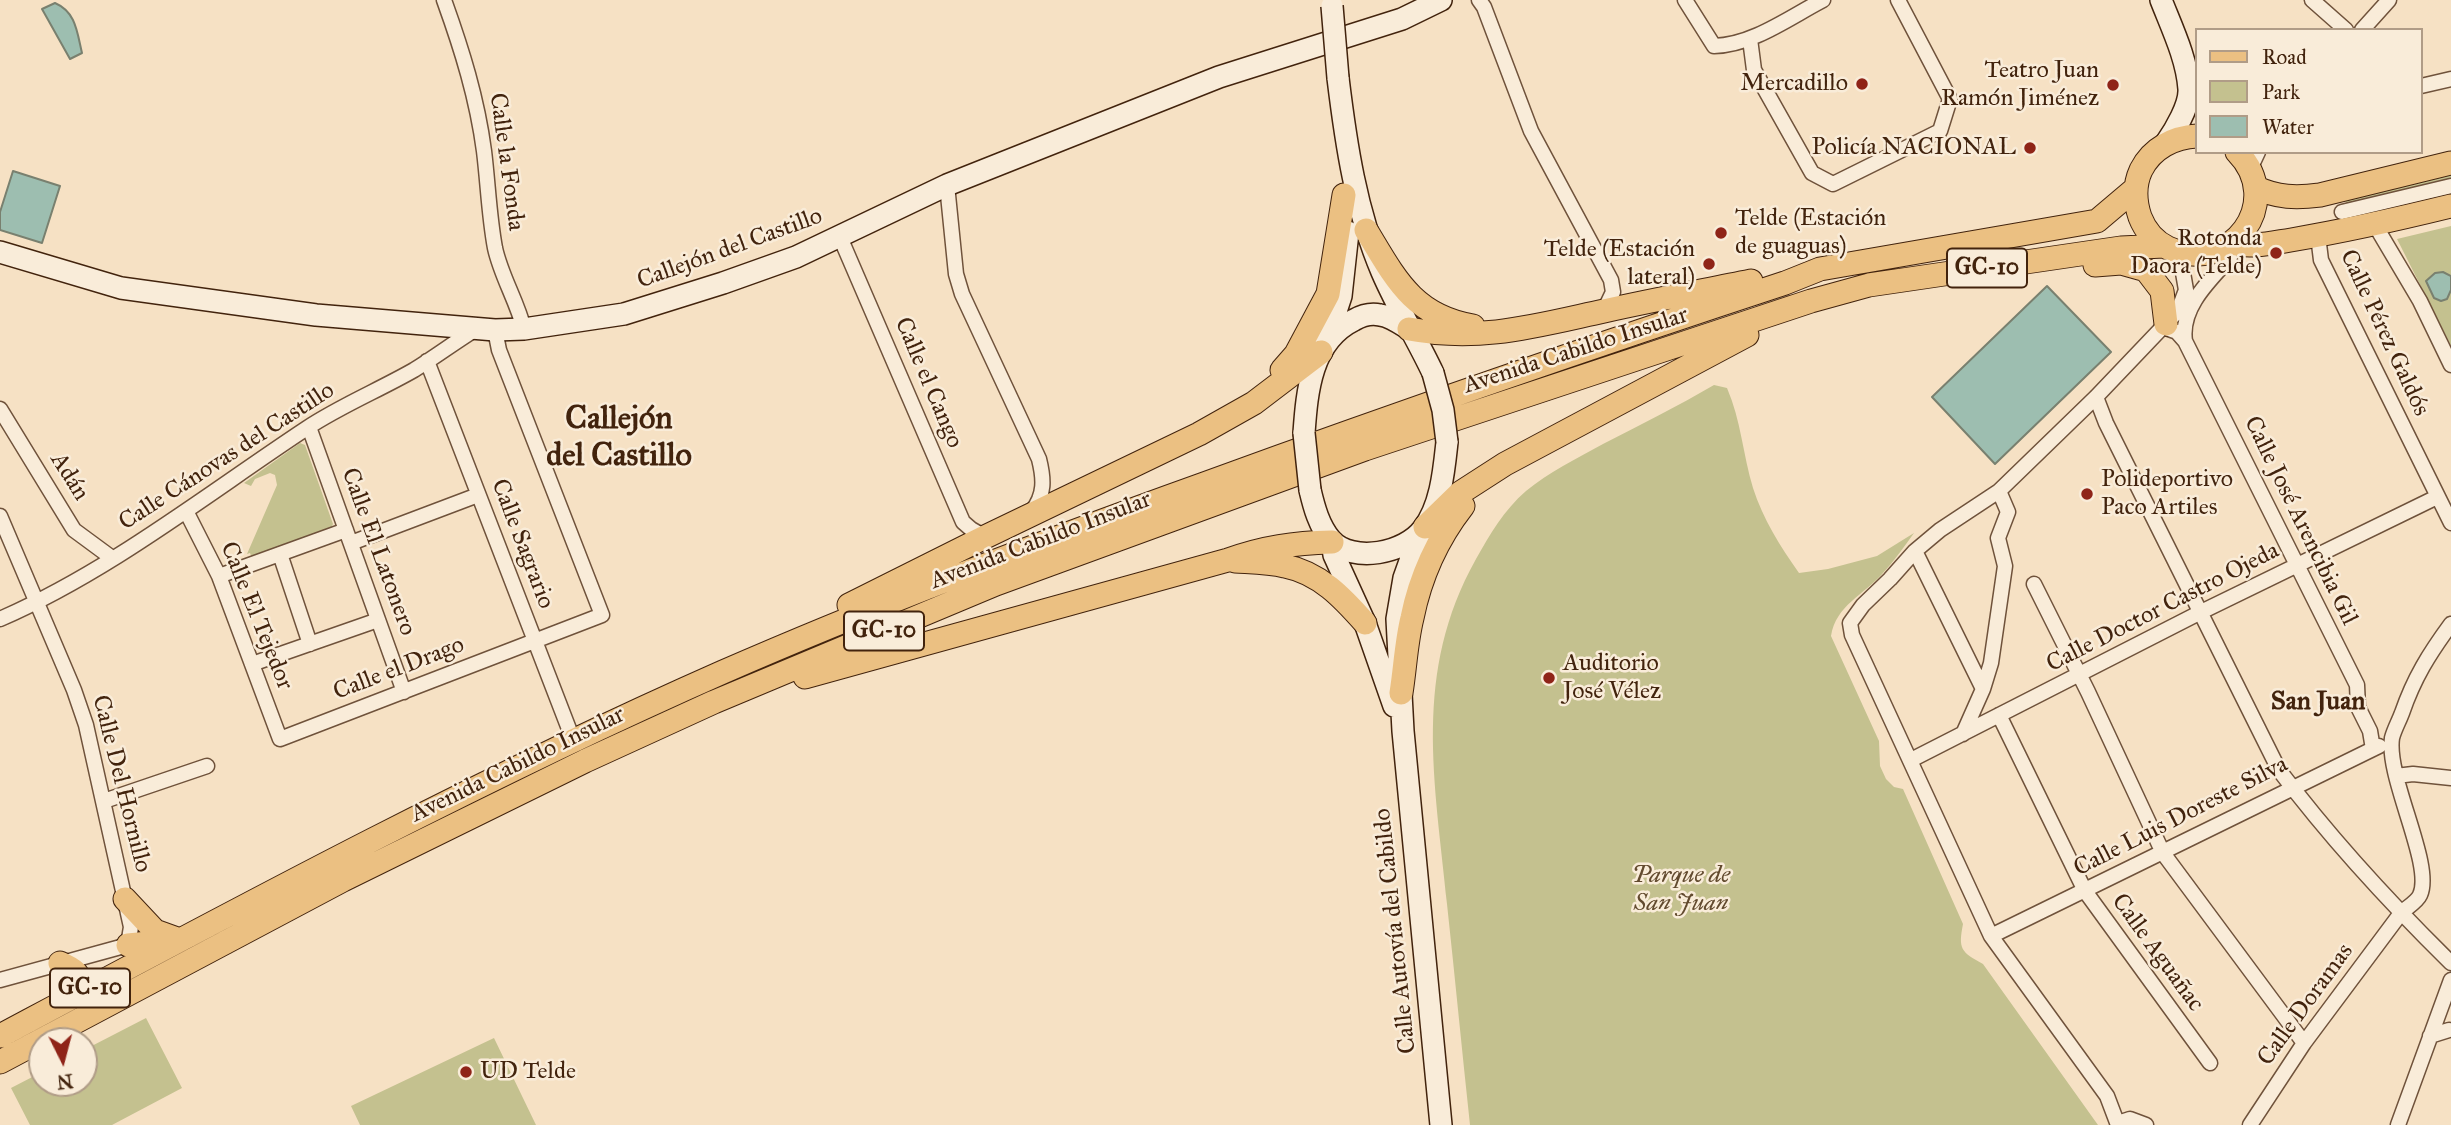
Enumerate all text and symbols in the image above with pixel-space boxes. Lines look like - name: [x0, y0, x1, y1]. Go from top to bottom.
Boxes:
- legend: [2196, 28, 2423, 154]
- text: Road: [2262, 44, 2307, 70]
- place label: Teatro Juan Ramón Jiménez: [1941, 57, 2099, 113]
- place label: Mercadillo: [1741, 70, 1848, 98]
- marker: Mercadillo: [1854, 76, 1870, 92]
- marker: Teatro Juan Ramón Jiménez: [2105, 77, 2121, 93]
- text: Park: [2262, 79, 2300, 105]
- street label: Calle la Fonda: [482, 91, 530, 233]
- text: Water: [2262, 114, 2314, 140]
- place label: Policía NACIONAL: [1811, 134, 2016, 162]
- marker: Policía NACIONAL: [2022, 140, 2038, 156]
- street label: Callejón del Castillo: [634, 202, 826, 296]
- place label: Telde (Estación de guaguas): [1735, 205, 1886, 261]
- marker: Telde (Estación de guaguas): [1713, 225, 1729, 241]
- place label: Rotonda Daora (Telde): [2130, 225, 2262, 281]
- place label: Telde (Estación lateral): [1544, 236, 1695, 292]
- marker: Rotonda Daora (Telde): [2268, 245, 2284, 261]
- street label: Calle Pérez Galdós: [2333, 245, 2435, 421]
- road number: GC-10: [1947, 248, 2027, 288]
- marker: Telde (Estación lateral): [1701, 256, 1717, 272]
- street label: Avenida Cabildo Insular: [1460, 301, 1692, 401]
- street label: Calle el Cango: [888, 313, 968, 453]
- street label: Calle Cánovas del Castillo: [114, 377, 340, 537]
- district label: Callejón del Castillo: [546, 401, 692, 476]
- street label: Calle José Arencibia Gil: [2237, 412, 2363, 630]
- street label: Adán: [43, 448, 95, 506]
- street label: Calle El Latonero: [334, 464, 422, 640]
- place label: Polideportivo Paco Artiles: [2101, 466, 2233, 522]
- street label: Calle Sagrario: [484, 475, 560, 613]
- street label: Avenida Cabildo Insular: [926, 486, 1156, 596]
- marker: Polideportivo Paco Artiles: [2079, 486, 2095, 502]
- street label: Calle Doctor Castro Ojeda: [2042, 537, 2284, 679]
- street label: Calle El Tejedor: [213, 538, 299, 694]
- road number: GC-10: [844, 611, 924, 650]
- street label: Calle el Drago: [330, 631, 468, 707]
- place label: Auditorio José Vélez: [1563, 650, 1661, 706]
- marker: Auditorio José Vélez: [1541, 670, 1557, 686]
- district label: San Juan: [2271, 687, 2365, 719]
- street label: Calle Del Hornillo: [85, 692, 157, 876]
- street label: Avenida Cabildo Insular: [406, 701, 630, 829]
- street label: Calle Luis Doreste Silva: [2069, 751, 2293, 883]
- street label: Calle Autovía del Cabildo: [1369, 807, 1423, 1055]
- park label: Parque de San Juan: [1632, 862, 1730, 918]
- street label: Calle Aguañac: [2105, 889, 2209, 1017]
- street label: Calle Doramas: [2252, 938, 2360, 1072]
- road number: GC-10: [50, 968, 130, 1007]
- north arrow: [28, 1027, 98, 1097]
- place label: UD Telde: [480, 1058, 576, 1086]
- marker: UD Telde: [458, 1064, 474, 1080]
- text: N: [56, 1069, 74, 1094]

